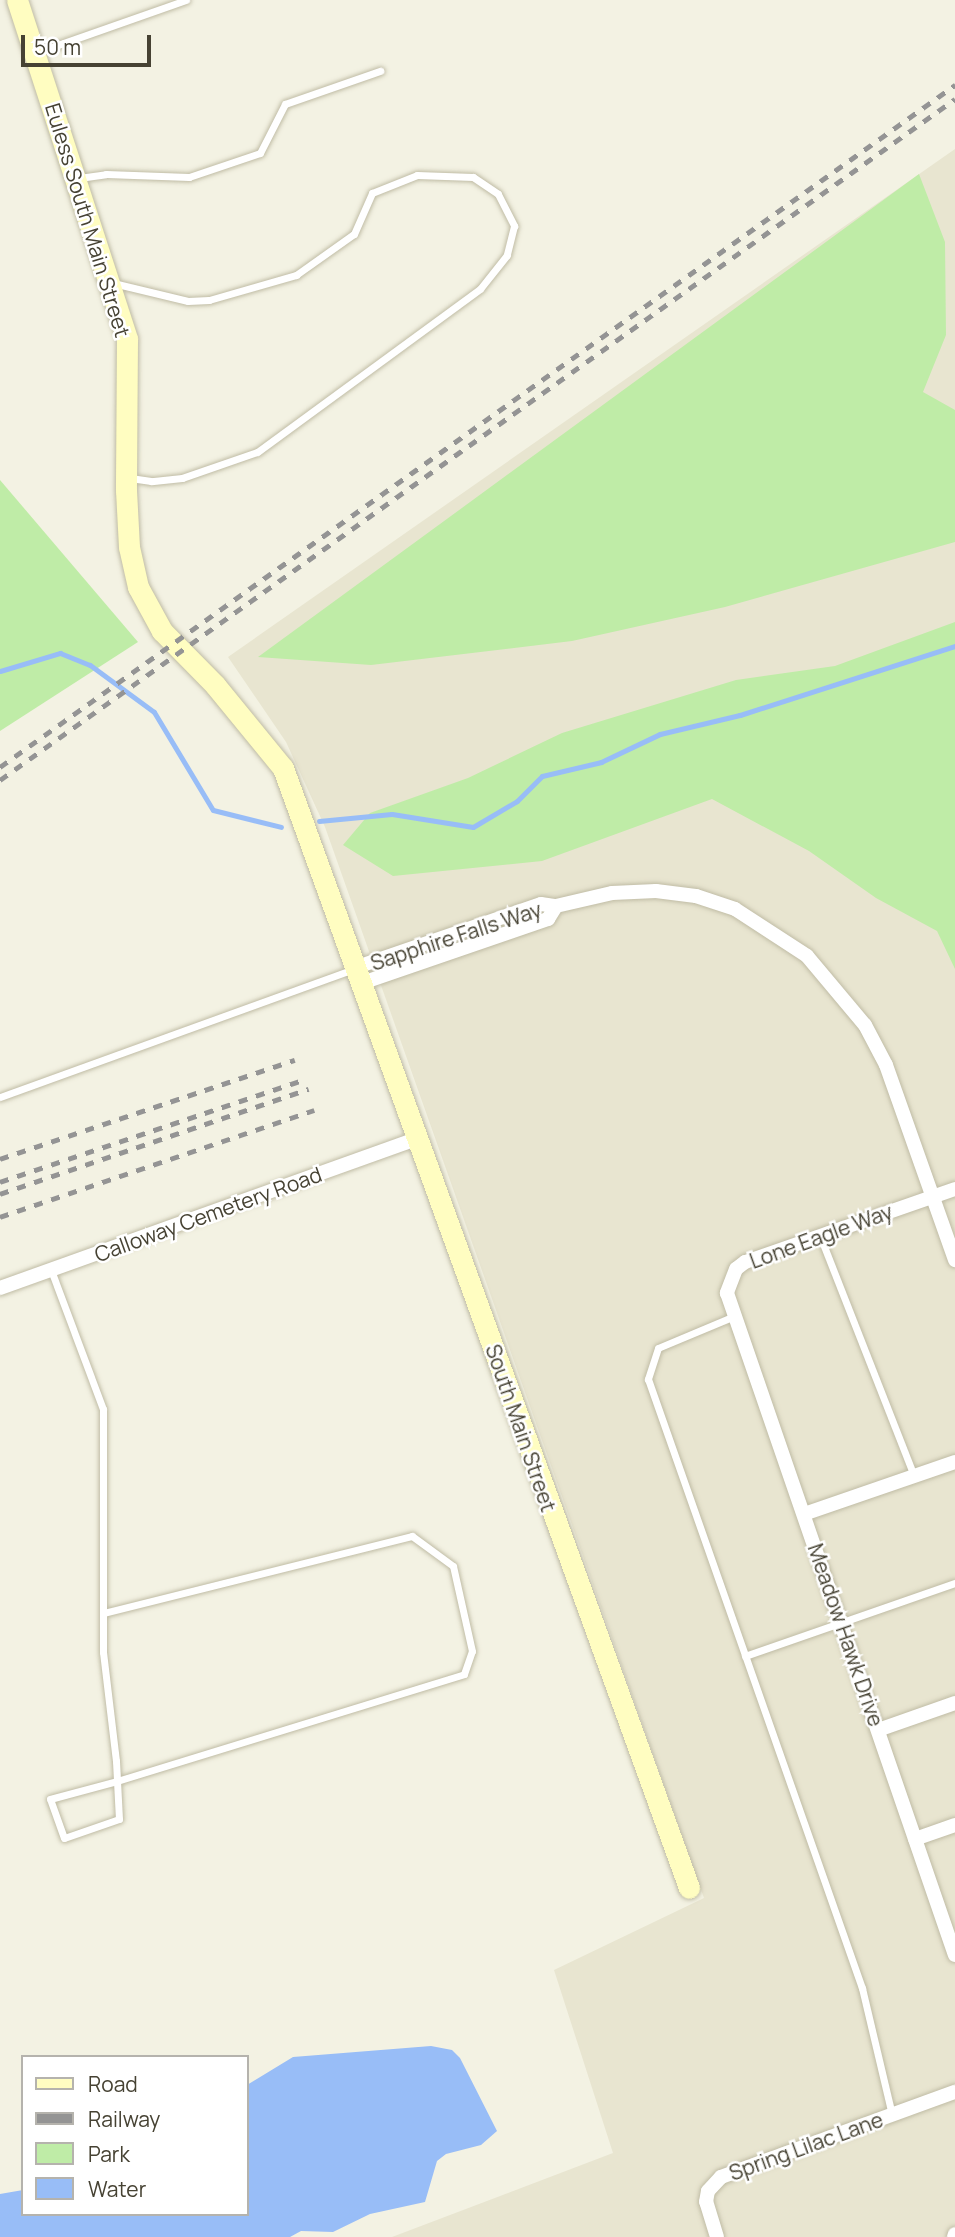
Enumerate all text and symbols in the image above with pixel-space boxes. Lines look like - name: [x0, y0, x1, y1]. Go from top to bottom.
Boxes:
- scale bar: [24, 21, 154, 65]
- text: 50 m: [34, 33, 81, 61]
- street label: Euless South Main Street: [40, 100, 136, 340]
- street label: Sapphire Falls Way: [367, 896, 545, 976]
- street label: Calloway Cemetery Road: [91, 1161, 325, 1267]
- street label: Lone Eagle Way: [746, 1198, 896, 1274]
- street label: South Main Street: [481, 1341, 561, 1515]
- street label: Meadow Hawk Drive: [803, 1540, 889, 1730]
- legend: [21, 2055, 248, 2216]
- text: Road: [88, 2070, 138, 2098]
- text: Railway: [88, 2105, 160, 2133]
- street label: Spring Lilac Lane: [726, 2106, 886, 2186]
- text: Park: [88, 2140, 130, 2168]
- text: Water: [88, 2175, 146, 2203]

